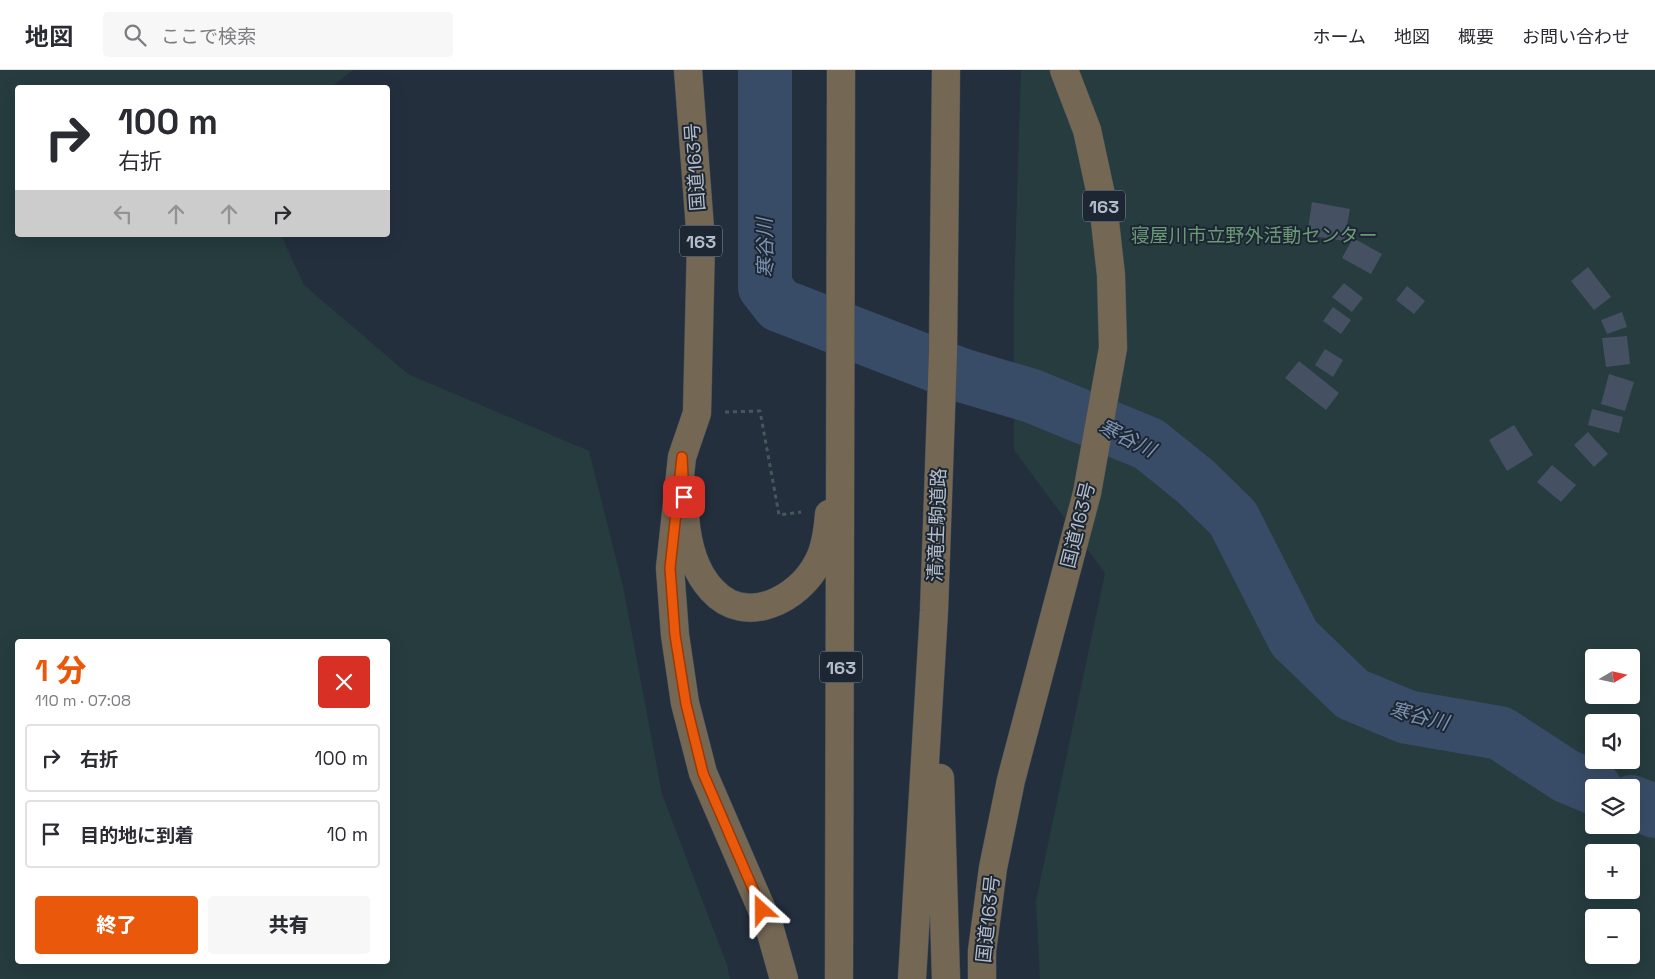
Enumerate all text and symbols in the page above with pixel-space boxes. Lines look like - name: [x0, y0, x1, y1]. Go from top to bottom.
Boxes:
- search box: [103, 12, 453, 57]
- text: 地図: [25, 21, 73, 52]
- icon: search: [121, 21, 149, 49]
- text: ここで検索: [161, 24, 256, 49]
- text: ホーム: [1313, 25, 1366, 48]
- text: 地図: [1394, 25, 1430, 48]
- text: 概要: [1458, 25, 1494, 48]
- text: お問い合わせ: [1522, 25, 1630, 48]
- text: 100 m: [118, 100, 218, 144]
- icon: right: [35, 105, 100, 170]
- street label: 国道163号: [679, 122, 711, 212]
- text: 右折: [118, 147, 162, 175]
- road number: 163: [1083, 190, 1125, 222]
- icon: left: [109, 200, 137, 228]
- icon: ahead: [162, 200, 190, 228]
- icon: ahead: [215, 200, 243, 228]
- icon: right: [268, 200, 296, 228]
- water label: 寒谷川: [751, 216, 779, 278]
- park label: 寝屋川市立野外活動センター: [1130, 223, 1378, 248]
- road number: 163: [680, 226, 722, 257]
- water label: 寒谷川: [1094, 413, 1161, 464]
- street label: 清滝生駒道路: [923, 468, 951, 582]
- pin: [663, 476, 705, 518]
- street label: 国道163号: [1055, 479, 1101, 571]
- icon: arrive: [670, 483, 698, 511]
- north arrow: [1585, 649, 1640, 704]
- map controls: [1585, 649, 1640, 964]
- text: 1 分: [35, 651, 86, 690]
- road number: 163: [820, 652, 862, 682]
- button: close: [318, 656, 370, 708]
- text: 110 m · 07:08: [35, 690, 131, 711]
- water label: 寒谷川: [1387, 696, 1453, 736]
- button: sound: [1585, 714, 1640, 769]
- icon: right: [37, 744, 65, 772]
- text: 100 m: [314, 746, 368, 771]
- text: 右折: [80, 747, 118, 772]
- button: layers: [1585, 779, 1640, 834]
- icon: arrive: [37, 820, 65, 848]
- text: 10 m: [327, 822, 368, 847]
- text: 目的地に到着: [80, 823, 194, 848]
- button: +: [1585, 844, 1640, 899]
- street label: 国道163号: [971, 874, 1005, 964]
- position arrow: [735, 883, 787, 935]
- button: 終了: [35, 896, 198, 954]
- button: 共有: [208, 896, 370, 954]
- button: −: [1585, 909, 1640, 964]

